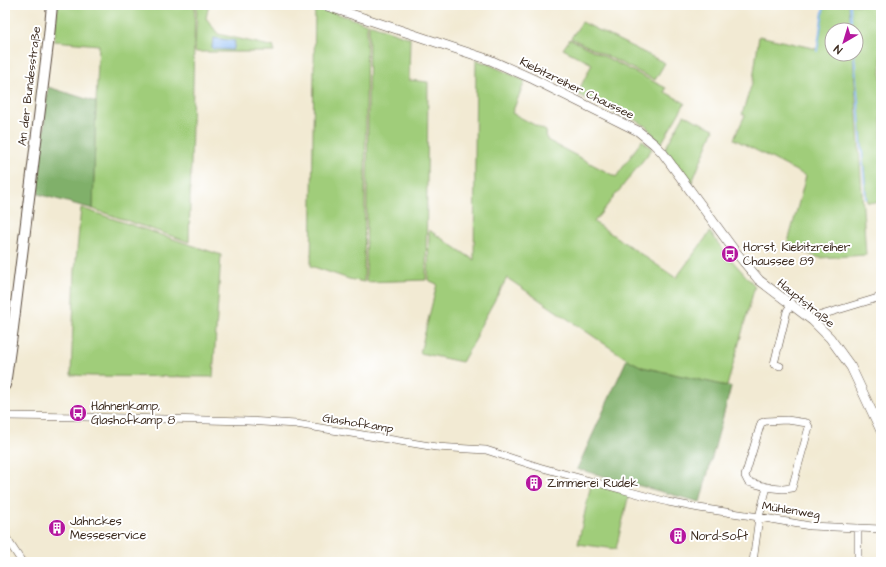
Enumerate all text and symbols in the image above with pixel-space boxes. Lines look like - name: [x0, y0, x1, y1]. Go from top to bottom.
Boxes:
- north arrow: [824, 22, 864, 62]
- street label: An der Bundesstraße: [14, 25, 45, 147]
- text: N: [831, 41, 845, 58]
- street label: Kiebitzreiher Chaussee: [517, 53, 637, 124]
- place label: Horst, Kiebitzreiher Chaussee 89: [743, 239, 851, 270]
- bus stop icon: Horst, Kiebitzreiher Chaussee 89: [720, 244, 740, 264]
- street label: Hauptstraße: [773, 275, 838, 332]
- place label: Hahnenkamp, Glashofkamp 8: [91, 398, 175, 429]
- bus stop icon: Hahnenkamp, Glashofkamp 8: [68, 403, 88, 423]
- street label: Glashofkamp: [321, 409, 395, 438]
- building icon: Zimmerei Rudek: [524, 473, 544, 493]
- place label: Zimmerei Rudek: [547, 475, 638, 492]
- street label: Mühlenweg: [760, 498, 821, 524]
- place label: Jahnckes Messeservice: [70, 513, 147, 544]
- building icon: Jahnckes Messeservice: [47, 518, 67, 538]
- building icon: Nord-Soft: [668, 526, 688, 546]
- place label: Nord-Soft: [691, 528, 748, 545]

